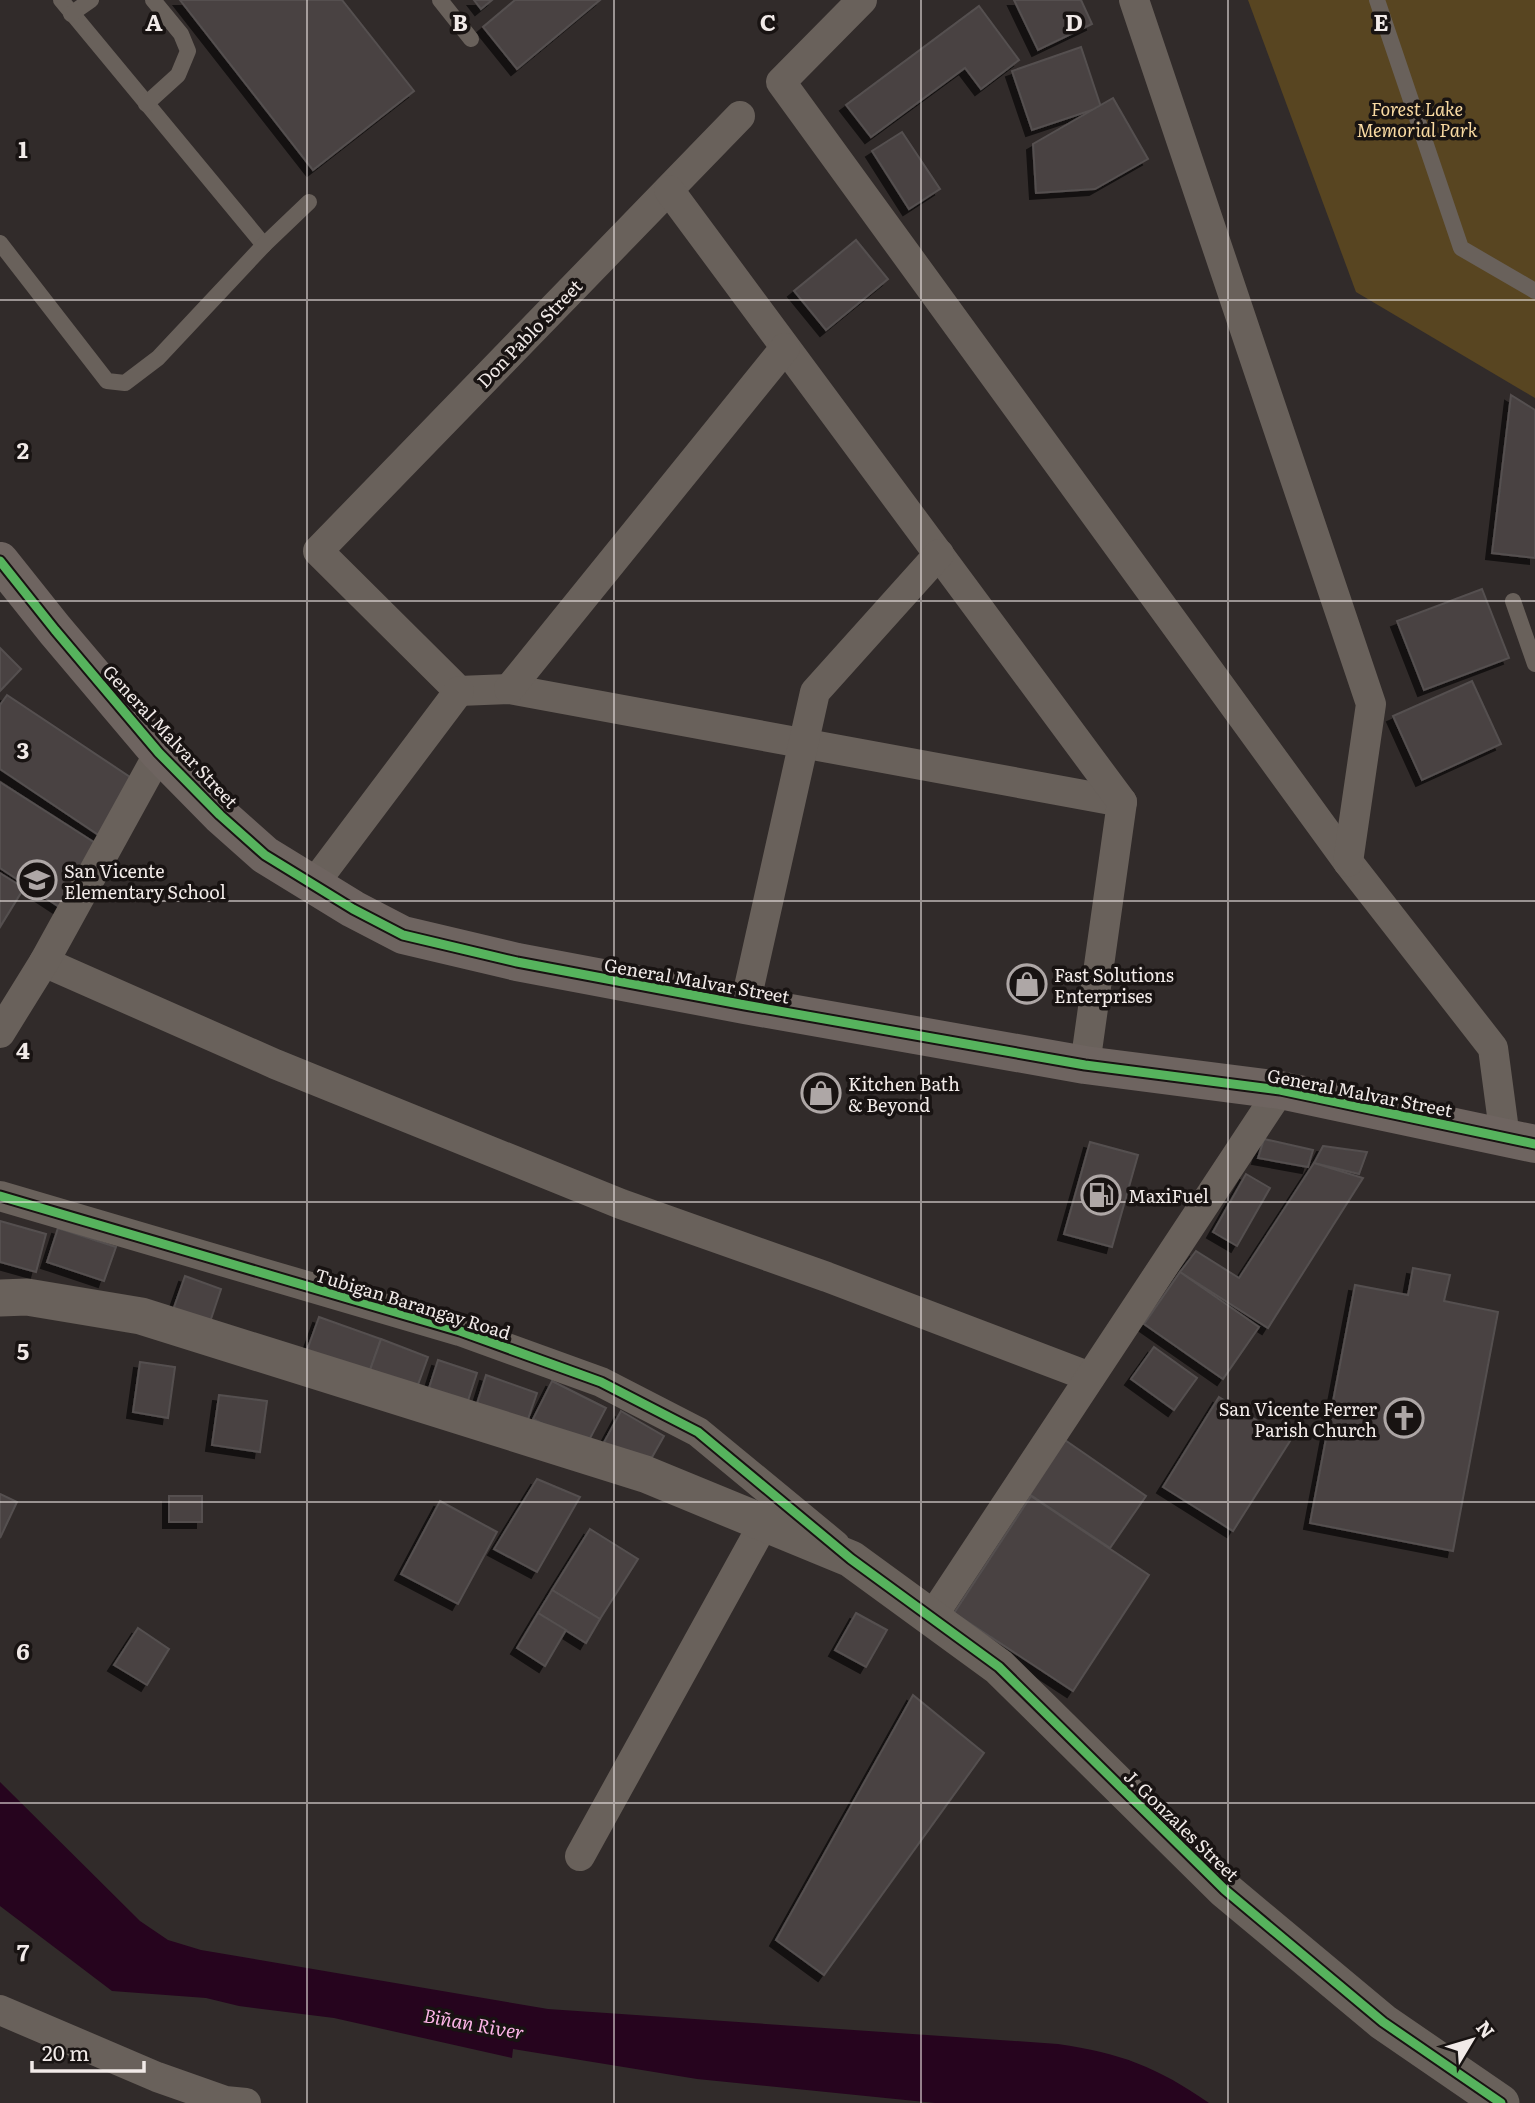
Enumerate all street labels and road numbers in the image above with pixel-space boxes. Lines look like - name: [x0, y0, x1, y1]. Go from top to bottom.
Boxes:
- street label: Don Pablo Street: [470, 272, 588, 393]
- street label: General Malvar Street: [97, 658, 245, 814]
- street label: General Malvar Street: [602, 950, 793, 1010]
- street label: General Malvar Street: [1265, 1061, 1455, 1123]
- street label: Tubigan Barangay Road: [312, 1260, 514, 1346]
- street label: J. Gonzales Street: [1118, 1763, 1246, 1888]

